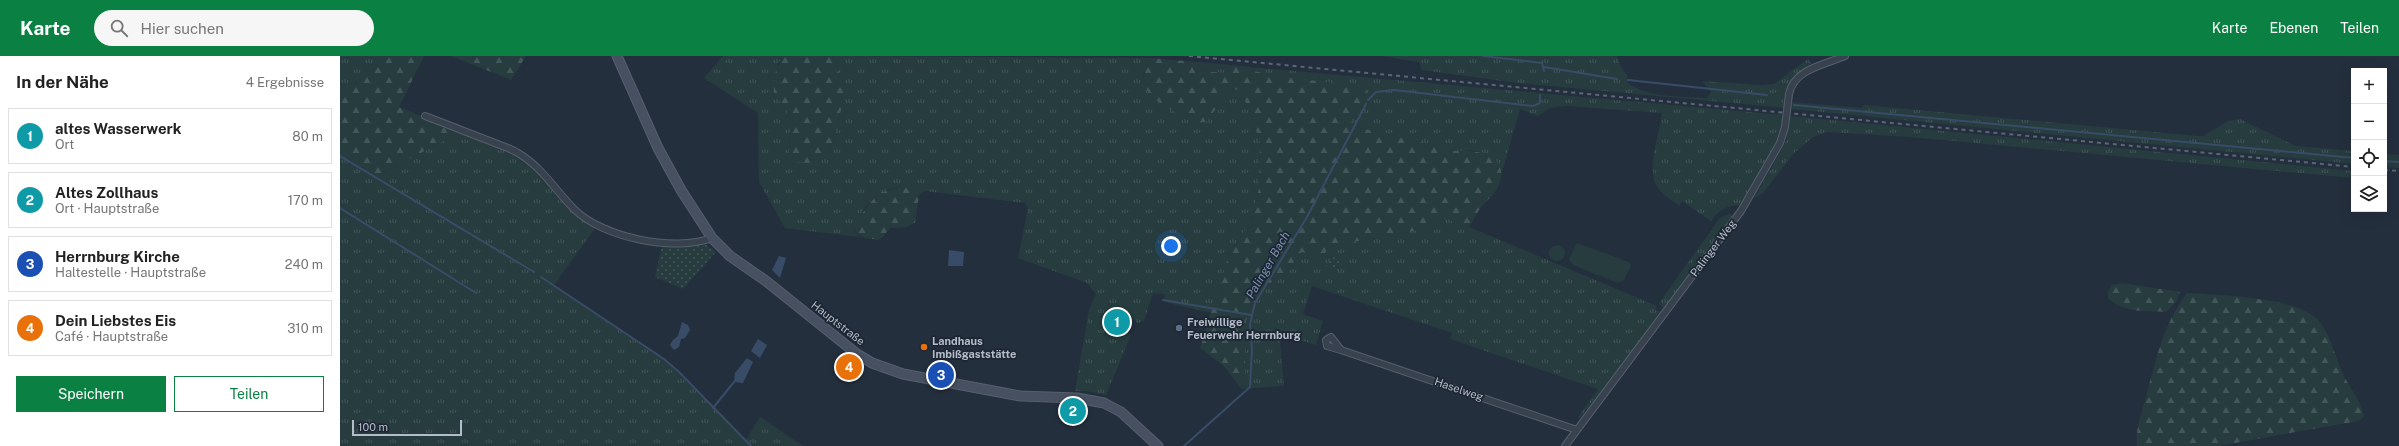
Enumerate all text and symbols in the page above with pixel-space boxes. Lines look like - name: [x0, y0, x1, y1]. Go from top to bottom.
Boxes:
- search box: [94, 10, 374, 46]
- text: Karte: [20, 17, 70, 39]
- icon: search: [108, 17, 130, 39]
- text: Hier suchen: [140, 20, 224, 37]
- text: Karte: [2212, 20, 2247, 36]
- text: Ebenen: [2269, 20, 2318, 36]
- text: Teilen: [2340, 20, 2379, 36]
- map controls: [2351, 68, 2387, 212]
- button: +: [2351, 68, 2387, 104]
- text: In der Nähe: [16, 72, 109, 92]
- text: 4 Ergebnisse: [246, 75, 324, 90]
- button: −: [2351, 104, 2387, 140]
- text: altes Wasserwerk: [55, 120, 182, 137]
- text: 1: [27, 129, 33, 144]
- text: 80 m: [292, 129, 323, 144]
- text: Ort: [55, 137, 74, 152]
- button: locate: [2351, 140, 2387, 176]
- button: layers: [2351, 176, 2387, 212]
- text: Altes Zollhaus: [55, 184, 158, 201]
- text: 2: [26, 193, 34, 208]
- text: 170 m: [288, 193, 323, 208]
- text: Ort · Hauptstraße: [55, 201, 159, 216]
- street label: Palinger Weg: [1688, 217, 1738, 279]
- water label: Palinger Bach: [1243, 229, 1293, 301]
- your location: [1161, 236, 1181, 256]
- text: Herrnburg Kirche: [55, 248, 180, 265]
- text: 3: [26, 257, 34, 272]
- text: 240 m: [285, 257, 323, 272]
- text: Haltestelle · Hauptstraße: [55, 265, 206, 280]
- street label: Hauptstraße: [809, 299, 867, 347]
- pin: 1: [1104, 307, 1130, 337]
- text: Dein Liebstes Eis: [55, 312, 176, 329]
- place label: Freiwillige Feuerwehr Herrnburg: [1187, 316, 1301, 341]
- text: 4: [26, 321, 34, 336]
- text: 310 m: [287, 321, 323, 336]
- marker: Freiwillige Feuerwehr Herrnburg: [1174, 323, 1184, 333]
- text: Café · Hauptstraße: [55, 329, 168, 344]
- place label: Landhaus Imbißgaststätte: [932, 335, 1016, 360]
- marker: Landhaus Imbißgaststätte: [919, 342, 929, 352]
- pin: 4: [836, 352, 862, 382]
- pin: 3: [928, 360, 954, 390]
- street label: Haselweg: [1433, 375, 1485, 403]
- button: Speichern: [16, 376, 166, 412]
- button: Teilen: [174, 376, 324, 412]
- pin: 2: [1060, 396, 1086, 426]
- scale bar: [352, 418, 462, 437]
- text: 100 m: [358, 421, 388, 433]

